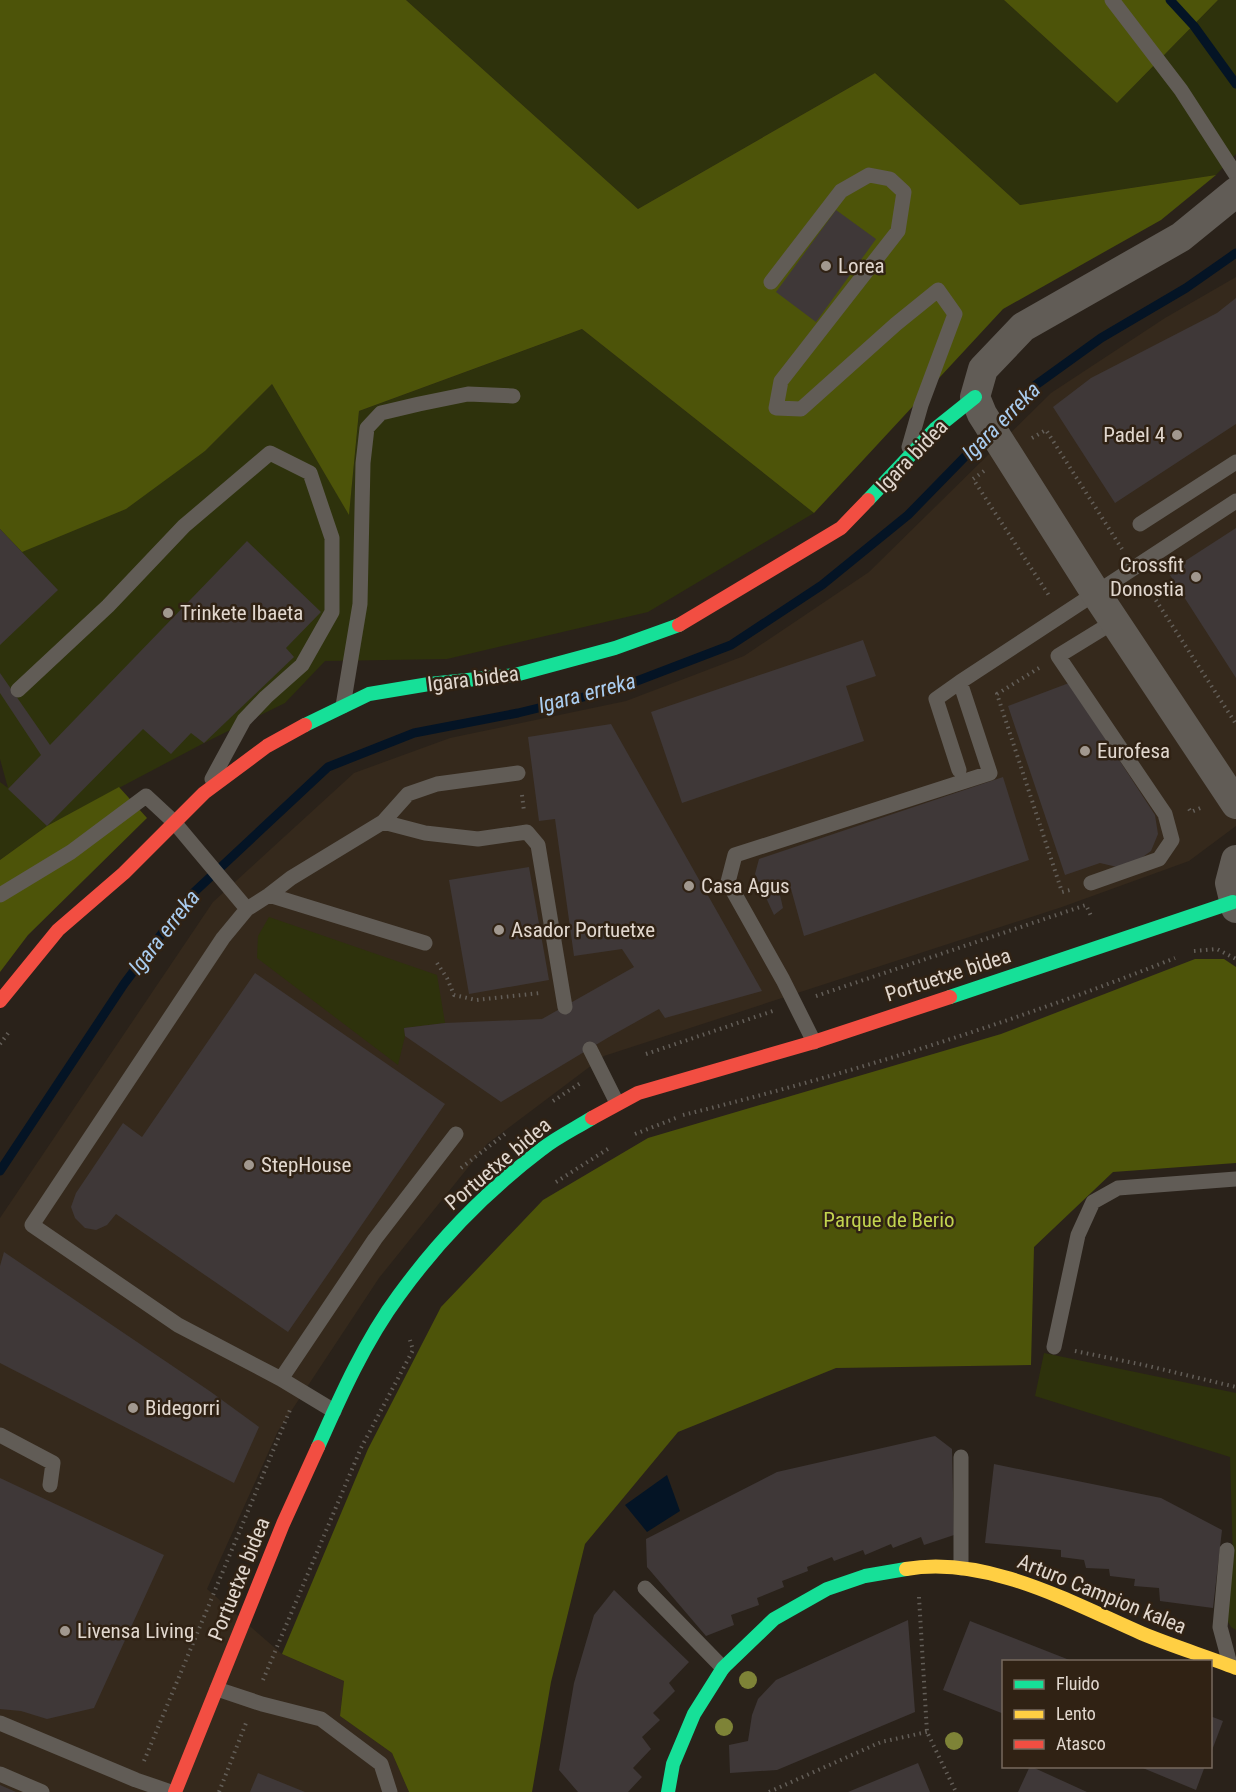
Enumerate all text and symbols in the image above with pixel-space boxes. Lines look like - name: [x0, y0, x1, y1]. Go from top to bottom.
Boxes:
- place label: Lorea: [838, 254, 885, 278]
- marker: Lorea: [819, 259, 833, 273]
- water label: Igara erreka: [957, 377, 1045, 465]
- street label: Igara bidea: [871, 415, 953, 497]
- place label: Padel 4: [1103, 423, 1165, 447]
- marker: Padel 4: [1170, 428, 1184, 442]
- place label: Crossfit Donostia: [1110, 553, 1184, 601]
- marker: Crossfit Donostia: [1189, 570, 1203, 584]
- place label: Trinkete Ibaeta: [180, 601, 303, 625]
- marker: Trinkete Ibaeta: [161, 606, 175, 620]
- street label: Igara bidea: [426, 661, 520, 697]
- water label: Igara erreka: [535, 668, 639, 718]
- place label: Eurofesa: [1097, 739, 1170, 763]
- marker: Eurofesa: [1078, 744, 1092, 758]
- place label: Casa Agus: [701, 874, 790, 898]
- marker: Casa Agus: [682, 879, 696, 893]
- water label: Igara erreka: [123, 885, 205, 979]
- place label: Asador Portuetxe: [511, 918, 655, 942]
- marker: Asador Portuetxe: [492, 923, 506, 937]
- street label: Portuetxe bidea: [882, 943, 1014, 1007]
- street label: Portuetxe bidea: [440, 1113, 556, 1215]
- place label: StepHouse: [261, 1153, 352, 1177]
- marker: StepHouse: [242, 1158, 256, 1172]
- park label: Parque de Berio: [823, 1208, 955, 1232]
- place label: Bidegorri: [145, 1396, 220, 1420]
- marker: Bidegorri: [126, 1401, 140, 1415]
- street label: Portuetxe bidea: [203, 1514, 275, 1644]
- street label: Arturo Campion kalea: [1014, 1549, 1190, 1639]
- place label: Livensa Living: [77, 1619, 194, 1643]
- marker: Livensa Living: [58, 1624, 72, 1638]
- legend: [1002, 1660, 1212, 1768]
- text: Fluido: [1056, 1673, 1100, 1694]
- text: Lento: [1056, 1703, 1096, 1724]
- text: Atasco: [1056, 1733, 1106, 1754]

